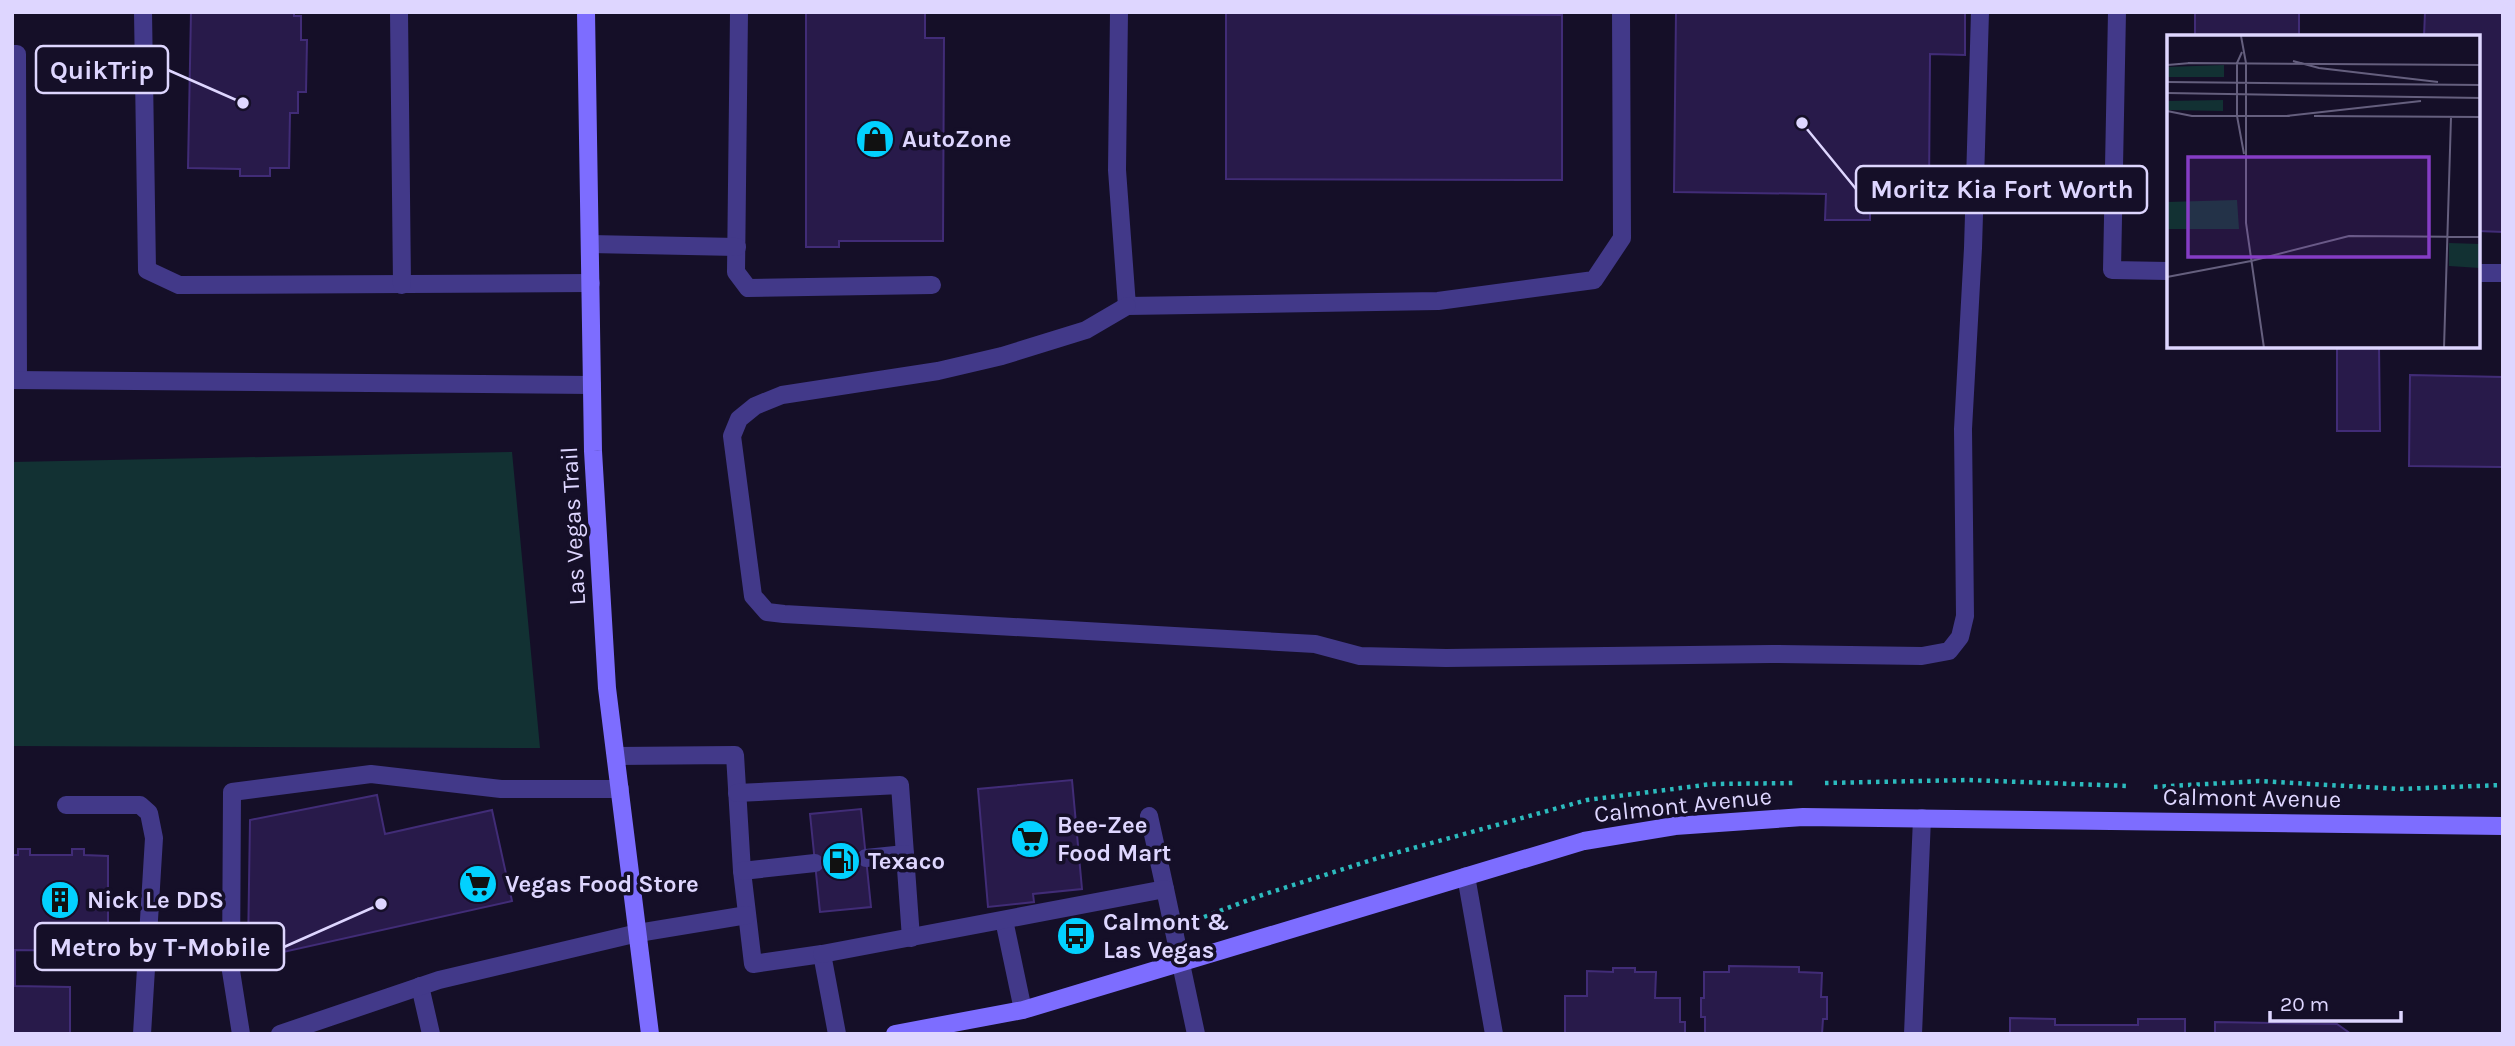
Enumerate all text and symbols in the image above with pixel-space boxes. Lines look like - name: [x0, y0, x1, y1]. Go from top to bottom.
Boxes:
- inset map: [2167, 35, 2480, 348]
- callout: QuikTrip: [36, 46, 168, 93]
- text: QuikTrip: [50, 55, 154, 86]
- shop icon: AutoZone: [854, 118, 896, 160]
- place label: AutoZone: [902, 125, 1011, 153]
- callout: Moritz Kia Fort Worth: [1856, 166, 2147, 213]
- text: Moritz Kia Fort Worth: [1870, 174, 2134, 205]
- street label: Las Vegas Trail: [555, 446, 591, 606]
- street label: Calmont Avenue: [1593, 782, 1773, 828]
- street label: Calmont Avenue: [2163, 782, 2341, 814]
- place label: Bee-Zee Food Mart: [1057, 811, 1171, 867]
- supermarket icon: Bee-Zee Food Mart: [1009, 818, 1051, 860]
- fuel station icon: Texaco: [820, 840, 862, 882]
- place label: Texaco: [868, 847, 945, 875]
- supermarket icon: Vegas Food Store: [457, 863, 499, 905]
- place label: Vegas Food Store: [505, 870, 699, 898]
- building icon: Nick Le DDS: [39, 879, 81, 921]
- place label: Nick Le DDS: [87, 886, 224, 914]
- place label: Calmont & Las Vegas: [1103, 908, 1230, 964]
- bus stop icon: Calmont & Las Vegas: [1055, 915, 1097, 957]
- callout: Metro by T-Mobile: [35, 923, 284, 970]
- text: Metro by T-Mobile: [49, 932, 271, 963]
- scale bar: [2270, 979, 2401, 1023]
- text: 20 m: [2280, 992, 2329, 1016]

